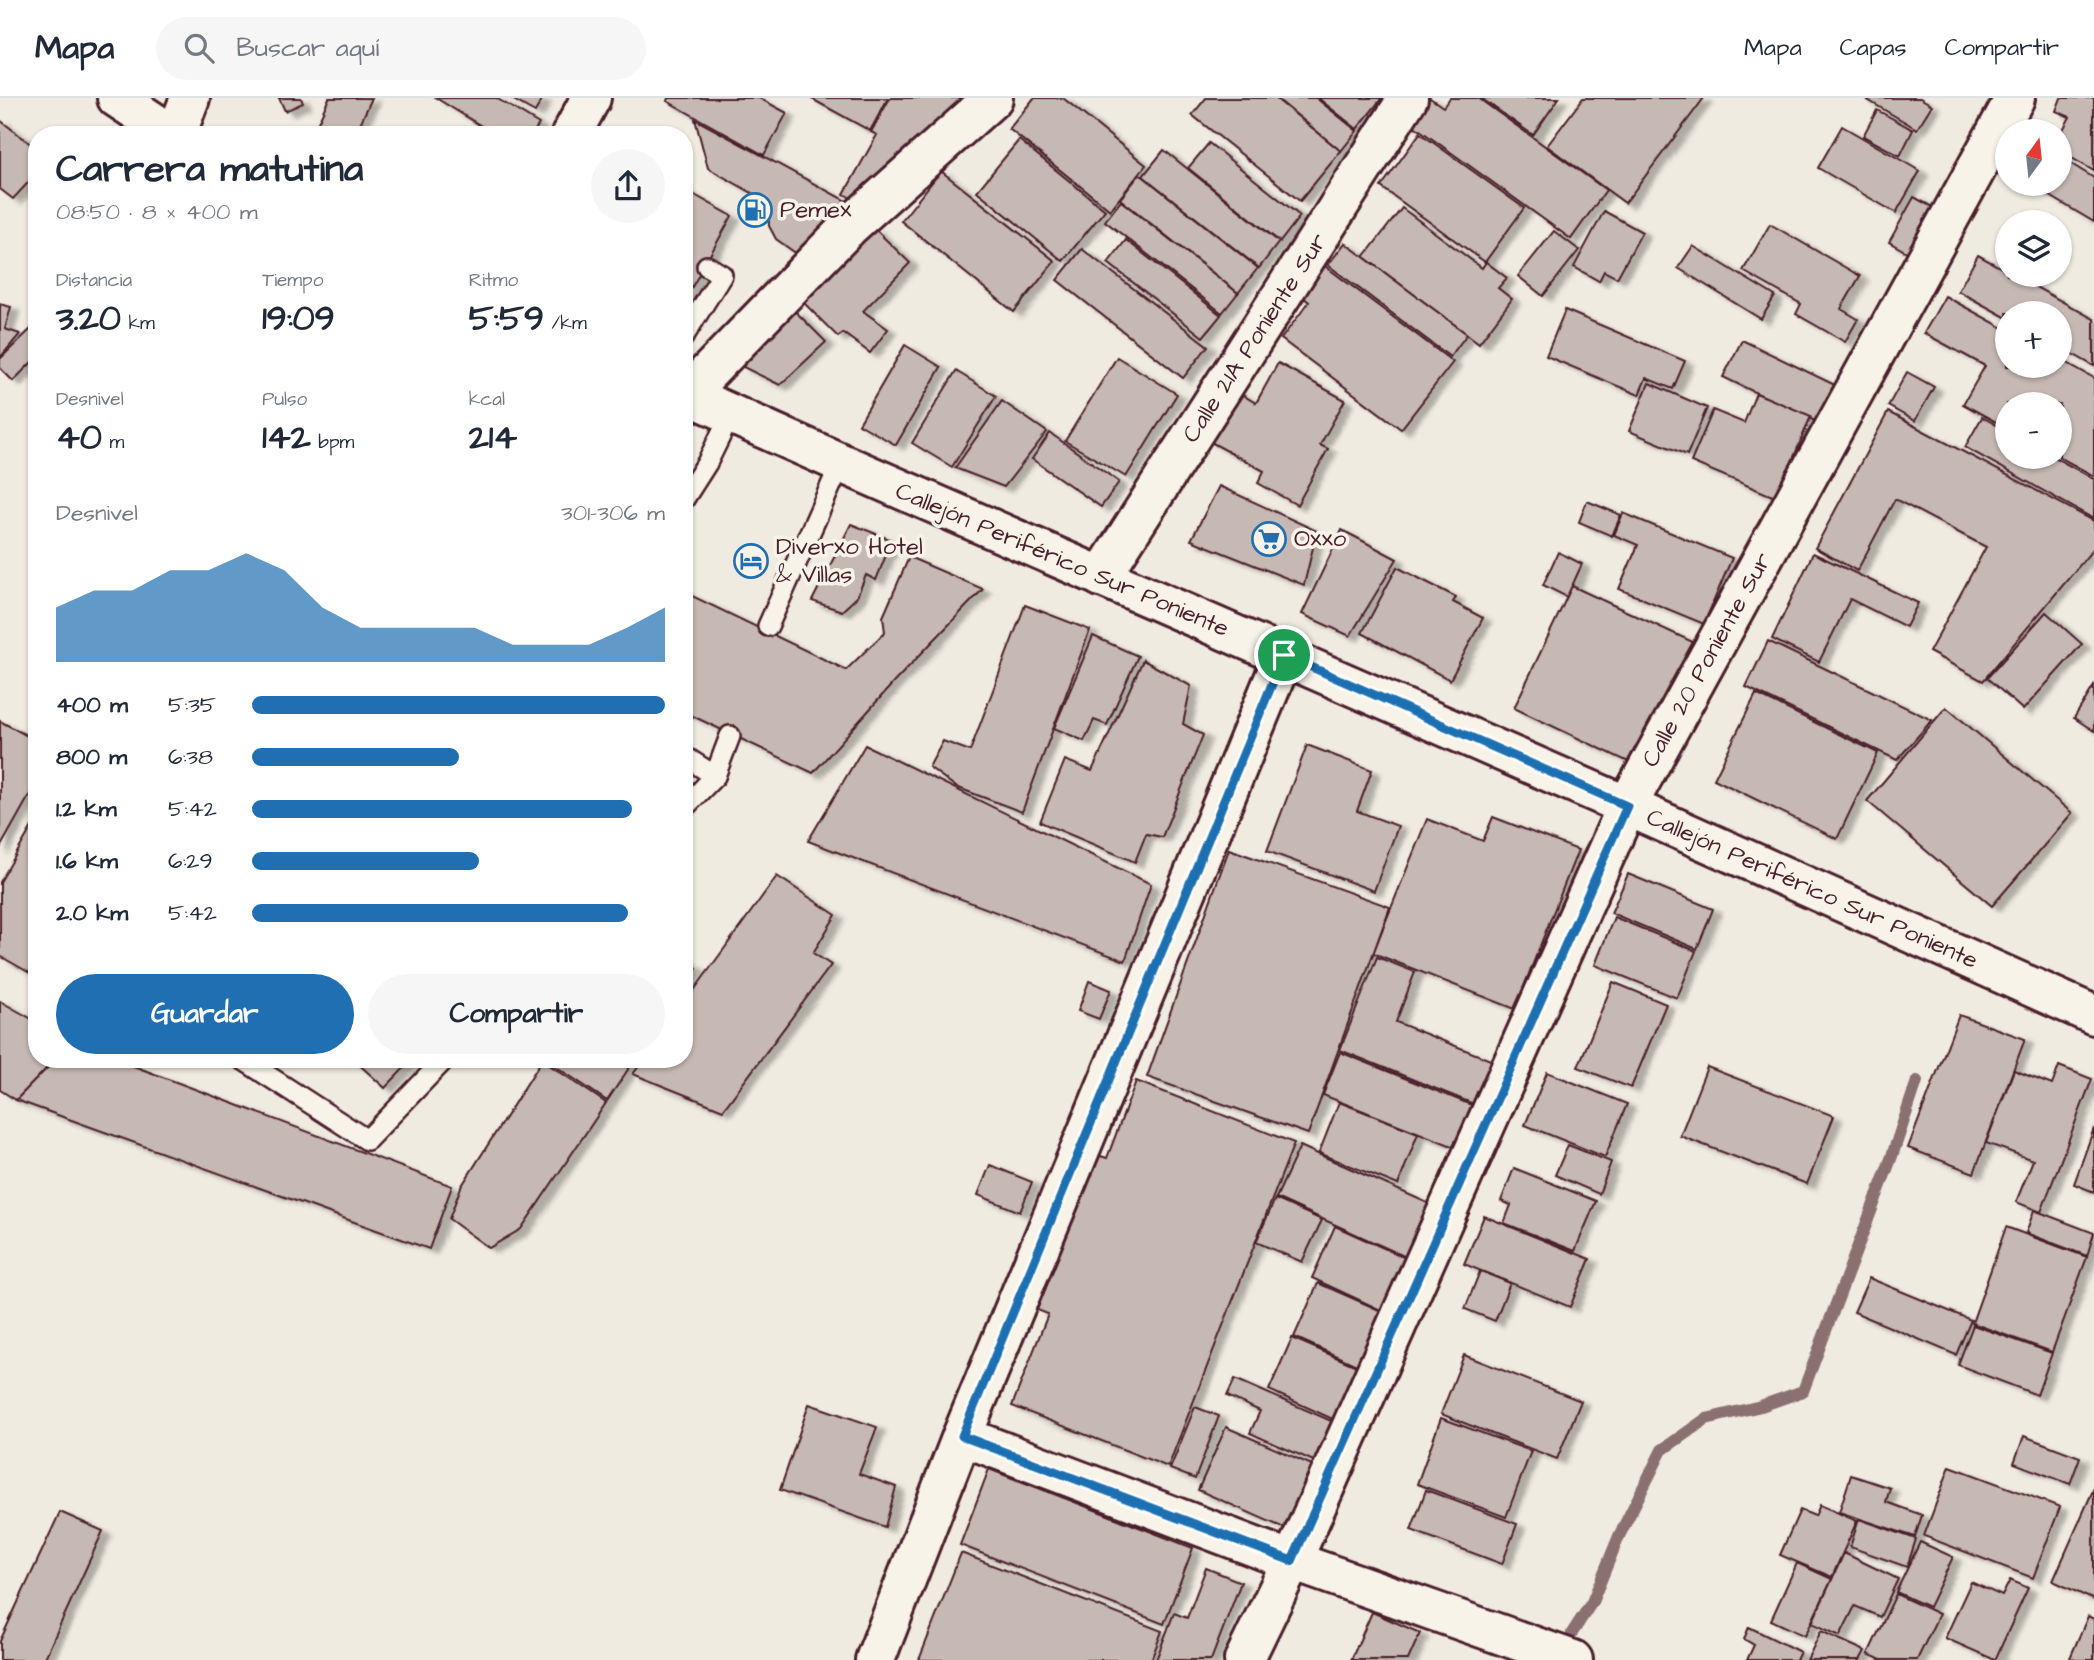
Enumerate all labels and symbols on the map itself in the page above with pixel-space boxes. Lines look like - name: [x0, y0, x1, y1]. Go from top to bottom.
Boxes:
- north arrow: [1995, 119, 2072, 196]
- fuel station icon: Pemex: [736, 191, 774, 229]
- place label: Pemex: [780, 193, 852, 227]
- street label: Calle 21A Poniente Sur: [1174, 227, 1336, 449]
- street label: Callejón Periférico Sur Poniente: [890, 474, 1234, 646]
- supermarket icon: Oxxo: [1250, 520, 1288, 558]
- place label: Oxxo: [1294, 522, 1347, 556]
- place label: Diverxo Hotel & Villas: [776, 530, 923, 592]
- hotel icon: Diverxo Hotel & Villas: [732, 542, 770, 580]
- street label: Calle 20 Poniente Sur: [1634, 547, 1780, 773]
- pin: [1254, 625, 1314, 685]
- street label: Callejón Periférico Sur Poniente: [1641, 800, 1983, 978]

